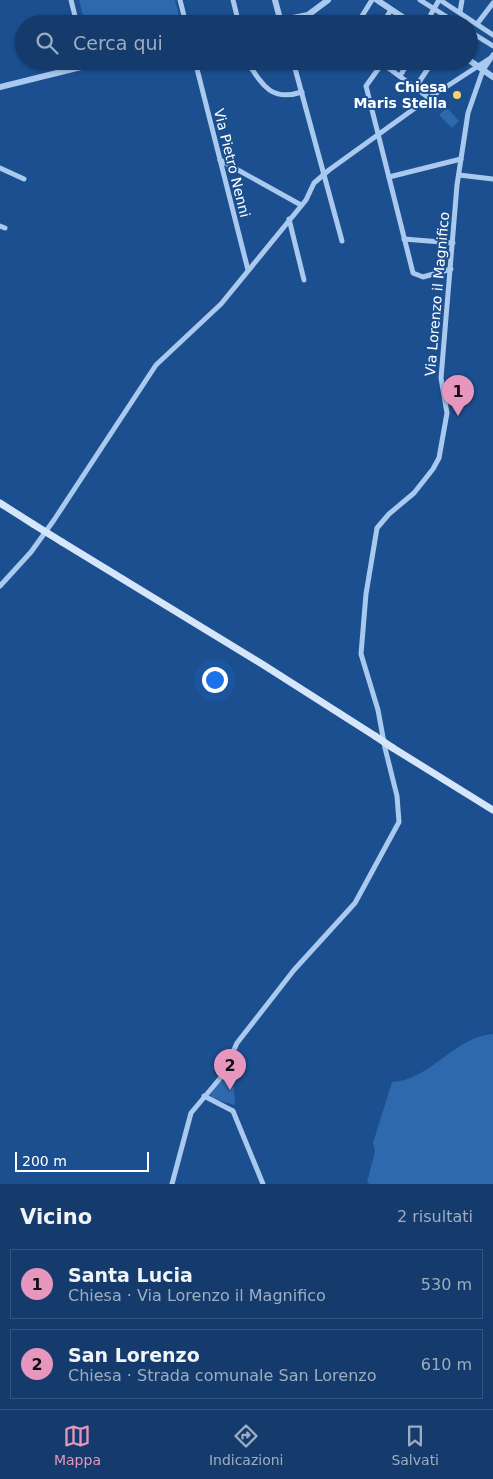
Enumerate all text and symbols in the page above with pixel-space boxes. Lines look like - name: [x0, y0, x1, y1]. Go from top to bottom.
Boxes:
- search box: [15, 15, 478, 70]
- icon: search: [33, 29, 61, 57]
- text: Cerca qui: [73, 32, 163, 54]
- place label: Chiesa Maris Stella: [353, 79, 447, 111]
- marker: Chiesa Maris Stella: [451, 89, 463, 101]
- street label: Via Pietro Nenni: [211, 107, 253, 219]
- street label: Via Lorenzo il Magnifico: [422, 211, 452, 377]
- pin: 1: [442, 375, 474, 416]
- your location: [202, 667, 228, 693]
- pin: 2: [214, 1049, 246, 1090]
- scale bar: [15, 1149, 149, 1172]
- text: 200 m: [22, 1153, 67, 1169]
- text: Vicino: [20, 1205, 92, 1229]
- text: 2 risultati: [397, 1207, 473, 1226]
- text: Santa Lucia: [68, 1264, 193, 1286]
- text: 1: [31, 1275, 43, 1294]
- text: 530 m: [421, 1275, 472, 1294]
- text: Chiesa · Via Lorenzo il Magnifico: [68, 1286, 326, 1305]
- text: San Lorenzo: [68, 1344, 200, 1366]
- text: 2: [31, 1355, 43, 1374]
- text: 610 m: [421, 1355, 472, 1374]
- text: Chiesa · Strada comunale San Lorenzo: [68, 1366, 377, 1385]
- tab: Mappa: [54, 1422, 101, 1468]
- tab: Indicazioni: [209, 1422, 284, 1468]
- tab: Salvati: [391, 1422, 439, 1468]

